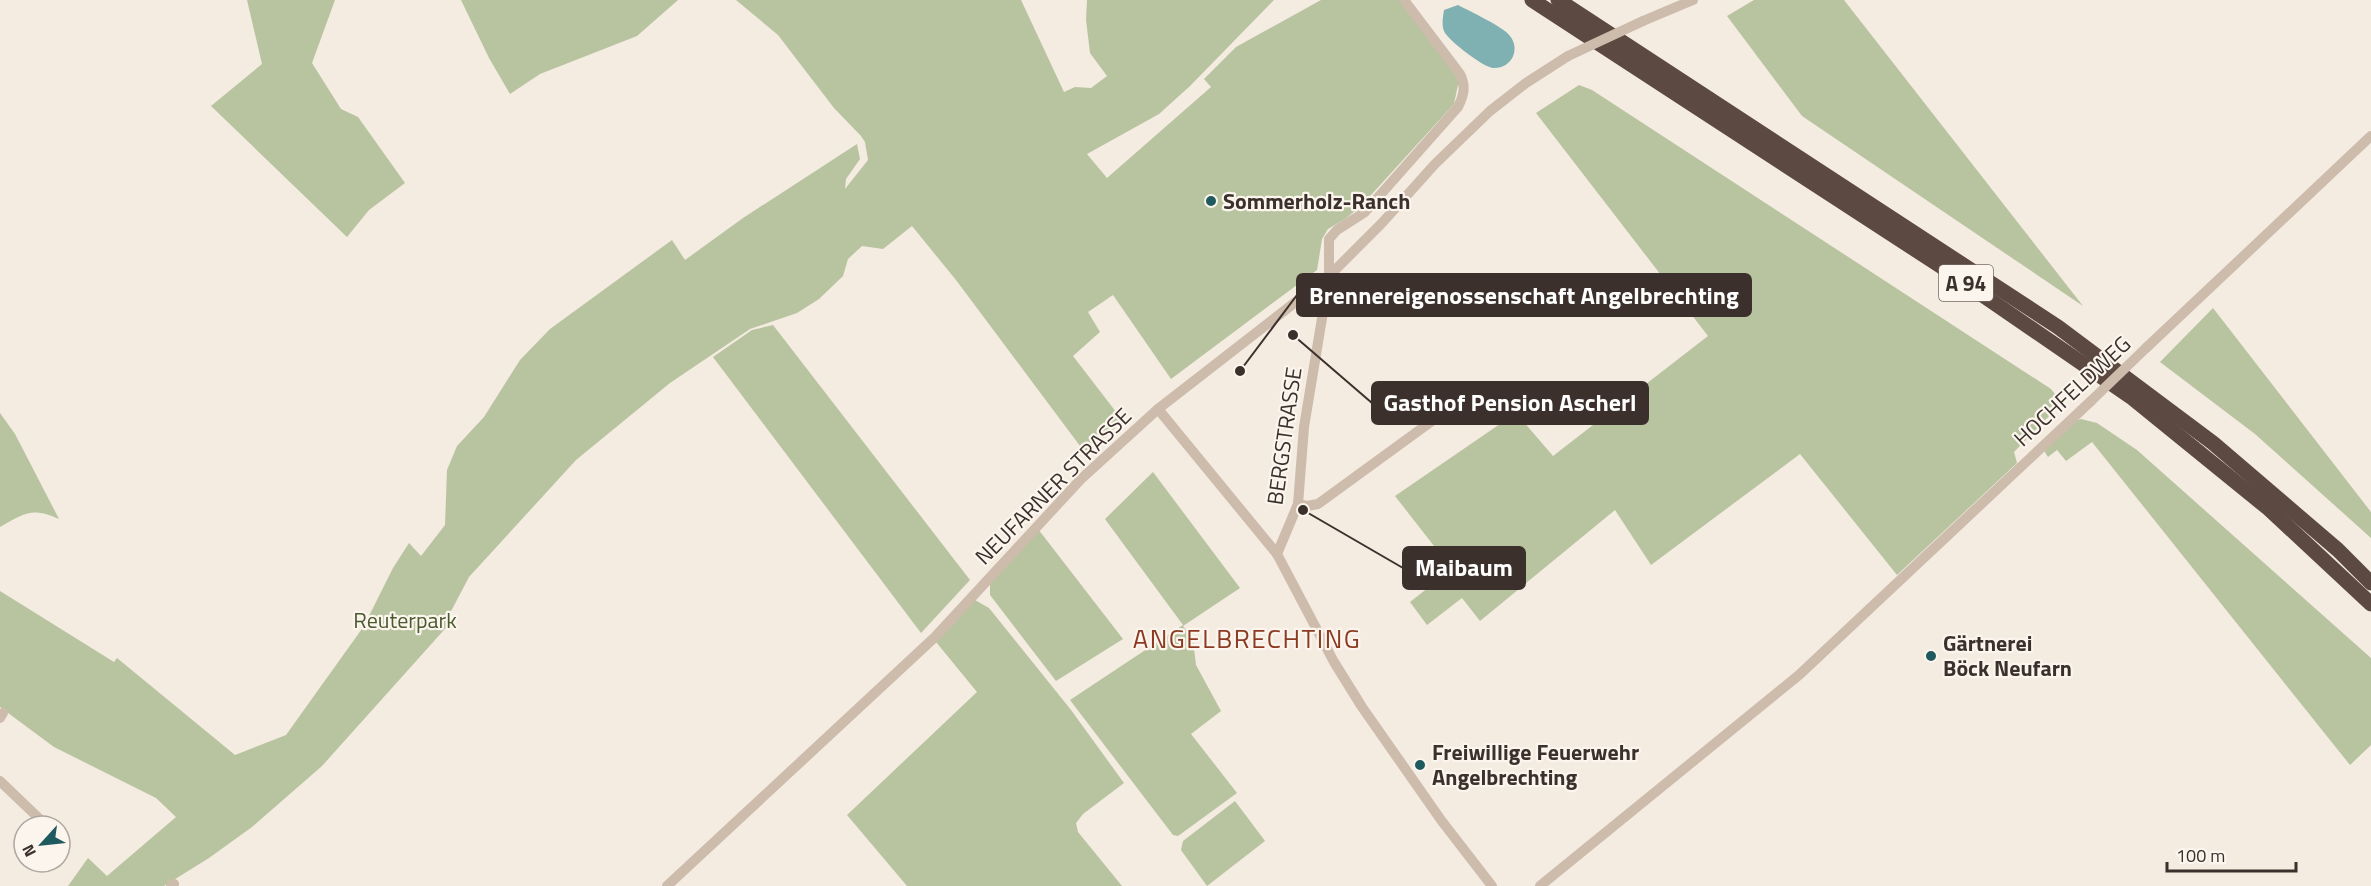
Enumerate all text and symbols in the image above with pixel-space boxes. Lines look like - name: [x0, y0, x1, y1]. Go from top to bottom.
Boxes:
- place label: Sommerholz-Ranch: [1223, 184, 1410, 218]
- marker: Sommerholz-Ranch: [1204, 194, 1218, 208]
- road number: A 94: [1939, 265, 1993, 301]
- callout: Brennereigenossenschaft Angelbrechting: [1297, 274, 1751, 316]
- text: Brennereigenossenschaft Angelbrechting: [1309, 277, 1739, 313]
- street label: HOCHFELDWEG: [2006, 328, 2138, 454]
- street label: BERGSTRASSE: [1258, 365, 1310, 507]
- callout: Gasthof Pension Ascherl: [1372, 382, 1648, 424]
- text: Gasthof Pension Ascherl: [1384, 384, 1636, 420]
- street label: NEUFARNER STRASSE: [967, 400, 1139, 572]
- callout: Maibaum: [1403, 547, 1525, 589]
- text: Maibaum: [1415, 549, 1513, 585]
- park label: Reuterpark: [353, 603, 457, 637]
- district label: ANGELBRECHTING: [1133, 619, 1361, 658]
- place label: Gärtnerei Böck Neufarn: [1943, 626, 2072, 685]
- marker: Gärtnerei Böck Neufarn: [1924, 649, 1938, 663]
- place label: Freiwillige Feuerwehr Angelbrechting: [1432, 735, 1639, 794]
- marker: Freiwillige Feuerwehr Angelbrechting: [1413, 758, 1427, 772]
- north arrow: [12, 814, 72, 874]
- scale bar: [2167, 835, 2296, 873]
- text: N: [15, 840, 42, 861]
- text: 100 m: [2176, 842, 2225, 869]

